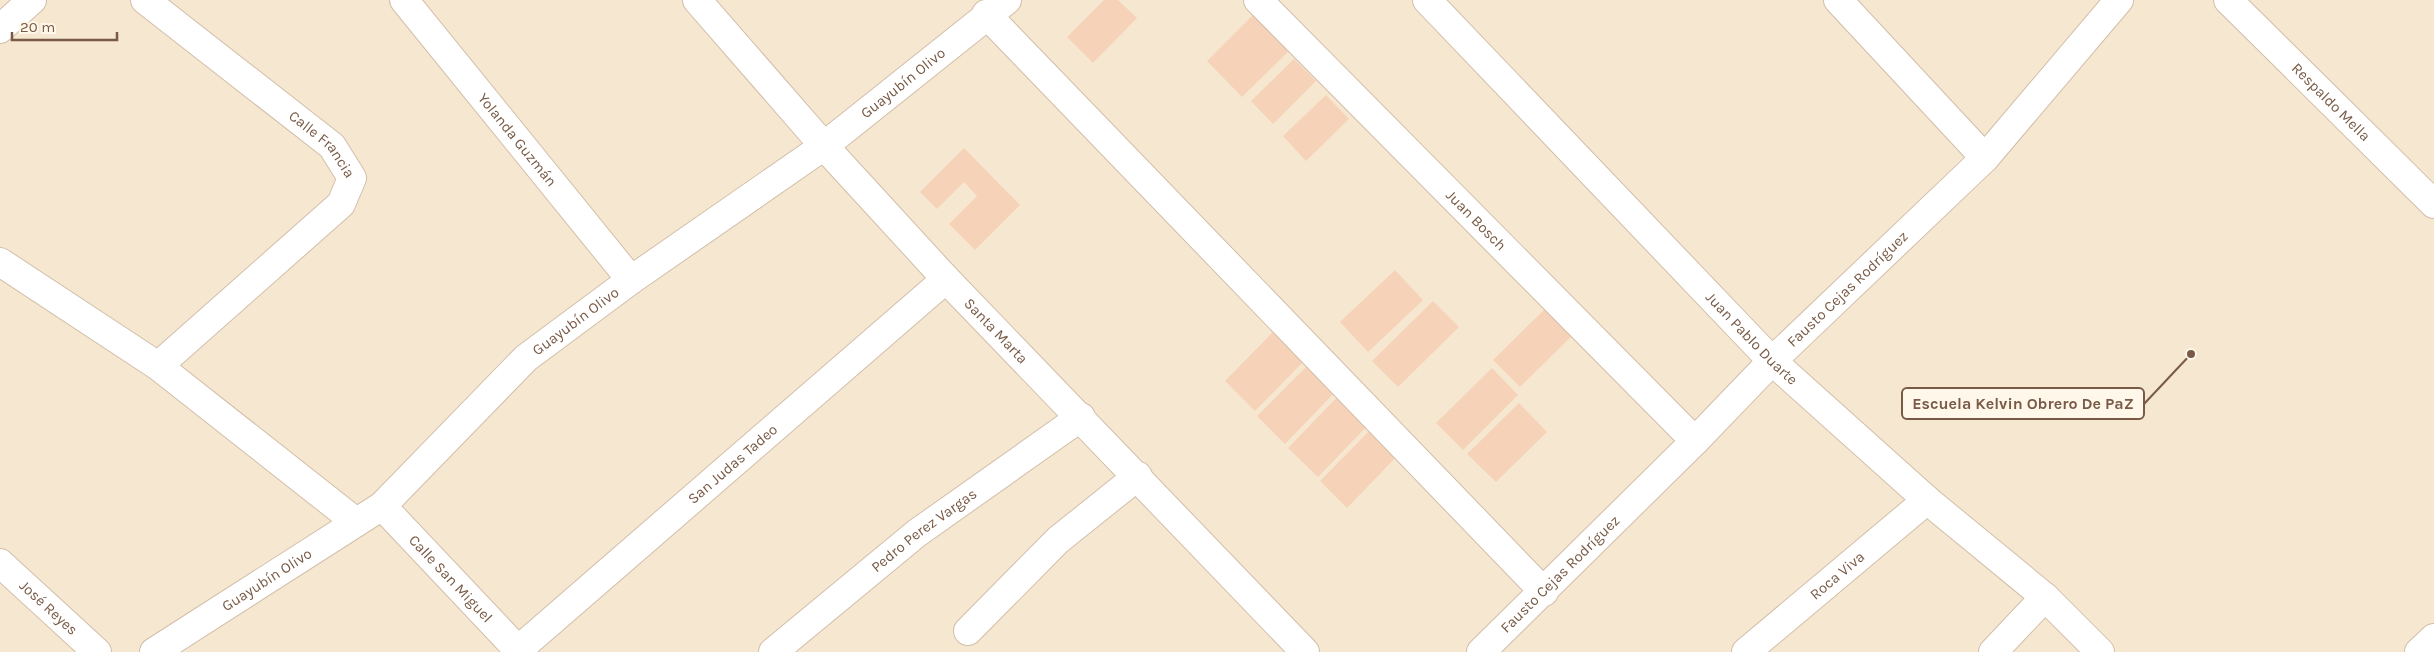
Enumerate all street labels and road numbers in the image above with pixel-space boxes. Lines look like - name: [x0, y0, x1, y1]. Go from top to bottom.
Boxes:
- street label: Guayubín Olivo: [857, 44, 949, 122]
- street label: Respaldo Mella: [2288, 59, 2374, 145]
- street label: Yolanda Guzmán: [474, 89, 561, 190]
- street label: Calle Francia: [285, 107, 359, 181]
- street label: Juan Bosch: [1442, 186, 1510, 254]
- street label: Fausto Cejas Rodríguez: [1783, 227, 1912, 351]
- street label: Guayubín Olivo: [529, 283, 622, 359]
- street label: Juan Pablo Duarte: [1702, 288, 1801, 389]
- street label: Santa Marta: [960, 294, 1032, 367]
- street label: San Judas Tadeo: [684, 420, 781, 508]
- street label: Pedro Perez Vargas: [867, 485, 980, 576]
- street label: Fausto Cejas Rodríguez: [1497, 511, 1623, 637]
- street label: Calle San Miguel: [405, 531, 496, 626]
- street label: Guayubín Olivo: [219, 544, 315, 615]
- street label: Roca Viva: [1806, 547, 1868, 603]
- street label: José Reyes: [16, 576, 82, 639]

